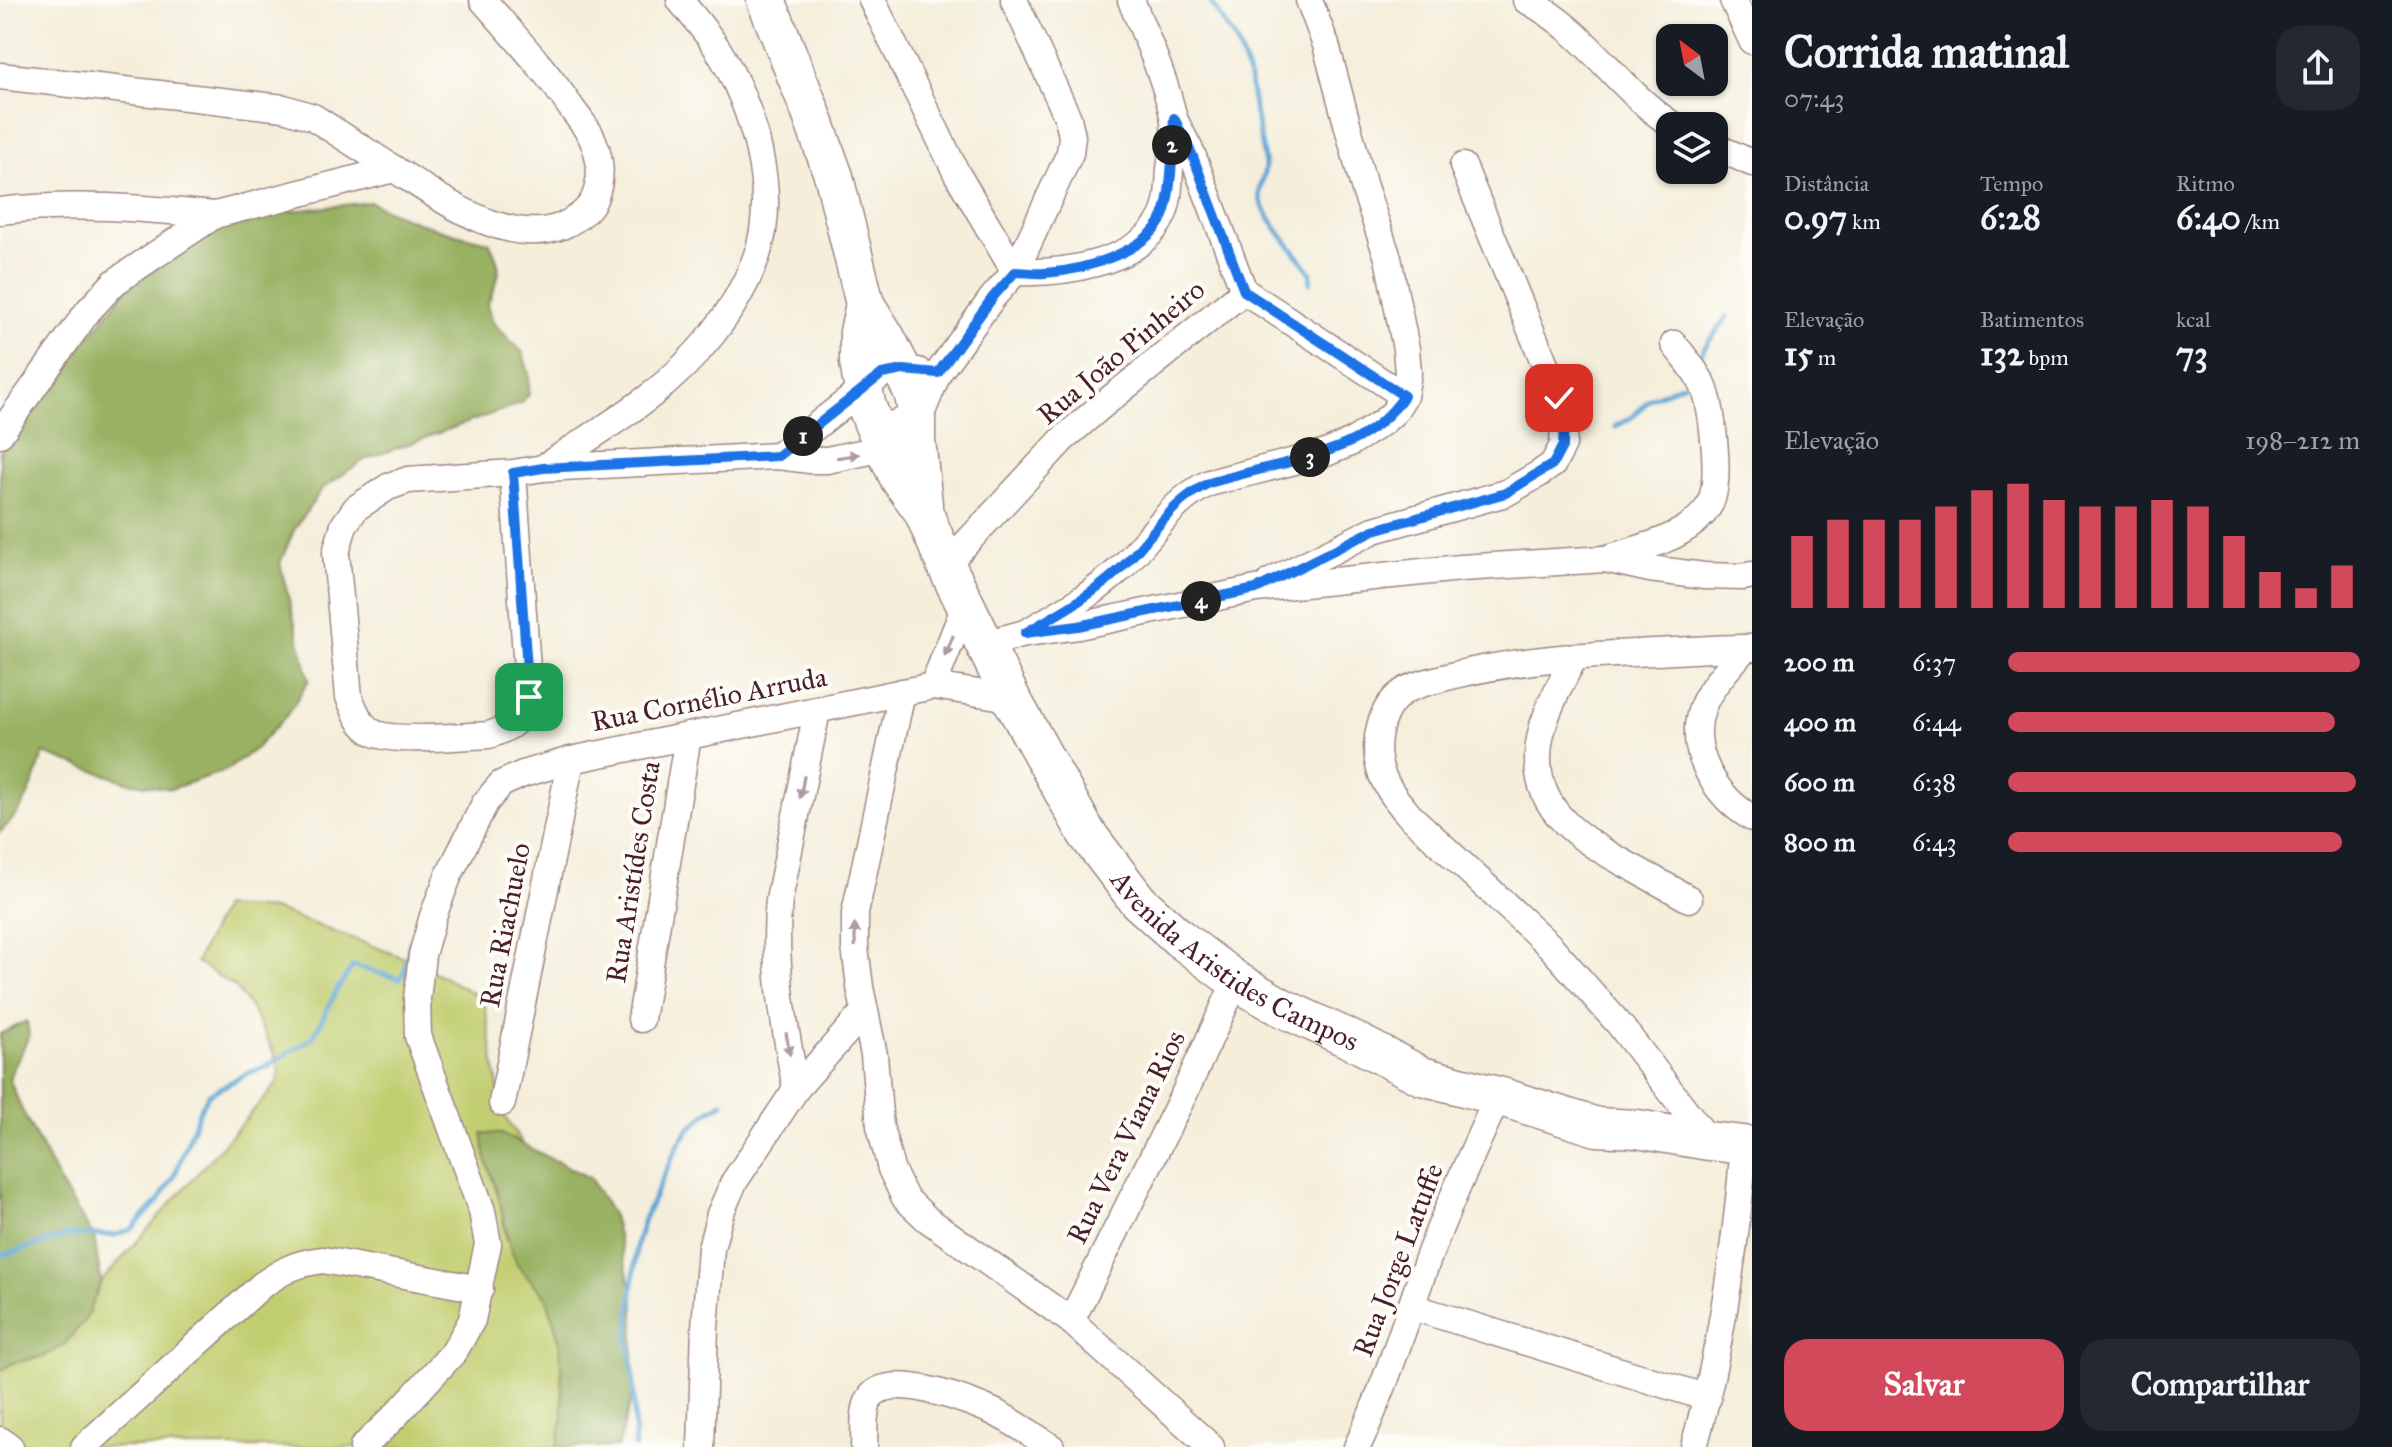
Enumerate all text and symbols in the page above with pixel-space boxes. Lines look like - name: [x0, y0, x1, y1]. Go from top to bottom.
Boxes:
- north arrow: [1656, 24, 1728, 96]
- map controls: [1656, 24, 1728, 184]
- text: Corrida matinal: [1784, 25, 2069, 79]
- button: share: [2276, 26, 2360, 110]
- text: 07:43: [1784, 82, 1844, 114]
- button: layers: [1656, 112, 1728, 184]
- pin: 2: [1152, 125, 1192, 165]
- text: 2: [1167, 131, 1177, 158]
- text: Distância: [1784, 170, 1869, 197]
- text: Tempo: [1980, 170, 2043, 197]
- text: Ritmo: [2176, 170, 2235, 197]
- text: 0.97: [1784, 197, 1847, 238]
- text: 6:28: [1980, 197, 2041, 238]
- text: 6:40: [2176, 197, 2241, 238]
- text: km: [1847, 208, 1881, 235]
- text: /km: [2241, 208, 2280, 235]
- street label: Rua João Pinheiro: [1030, 272, 1212, 432]
- text: Elevação: [1784, 306, 1864, 333]
- text: Batimentos: [1980, 306, 2084, 333]
- text: kcal: [2176, 306, 2211, 333]
- text: 15: [1784, 333, 1813, 374]
- text: 132: [1980, 333, 2024, 374]
- text: 73: [2176, 333, 2208, 374]
- text: m: [1813, 344, 1836, 371]
- text: bpm: [2024, 344, 2069, 371]
- pin: [1525, 364, 1593, 432]
- icon: check: [1537, 376, 1581, 420]
- pin: 1: [783, 416, 823, 456]
- text: 1: [799, 422, 807, 449]
- text: Elevação: [1784, 424, 1879, 456]
- text: 198–212 m: [2245, 424, 2360, 456]
- pin: 3: [1290, 437, 1330, 477]
- text: 3: [1306, 443, 1314, 470]
- one-way arrow: [835, 449, 860, 462]
- pin: 4: [1181, 581, 1221, 621]
- text: 4: [1195, 587, 1207, 614]
- one-way arrow: [942, 634, 955, 658]
- text: 200 m: [1784, 646, 1855, 678]
- text: 6:37: [1912, 646, 1956, 678]
- street label: Rua Cornélio Arruda: [588, 659, 830, 739]
- pin: [495, 663, 563, 731]
- icon: arrive: [507, 675, 551, 719]
- text: 400 m: [1784, 706, 1856, 738]
- text: 6:44: [1912, 706, 1961, 738]
- street label: Rua Aristídes Costa: [598, 758, 668, 986]
- text: 600 m: [1784, 766, 1855, 798]
- text: 6:38: [1912, 766, 1956, 798]
- one-way arrow: [795, 775, 807, 800]
- text: 800 m: [1784, 826, 1856, 858]
- text: 6:43: [1912, 826, 1957, 858]
- street label: Rua Riachuelo: [472, 840, 538, 1010]
- street label: Avenida Aristides Campos: [1103, 862, 1365, 1058]
- one-way arrow: [849, 922, 861, 947]
- street label: Rua Vera Viana Rios: [1059, 1024, 1193, 1250]
- one-way arrow: [782, 1032, 795, 1057]
- street label: Rua Jorge Latuffe: [1345, 1158, 1451, 1362]
- button: Salvar: [1784, 1339, 2064, 1431]
- button: Compartilhar: [2080, 1339, 2360, 1431]

